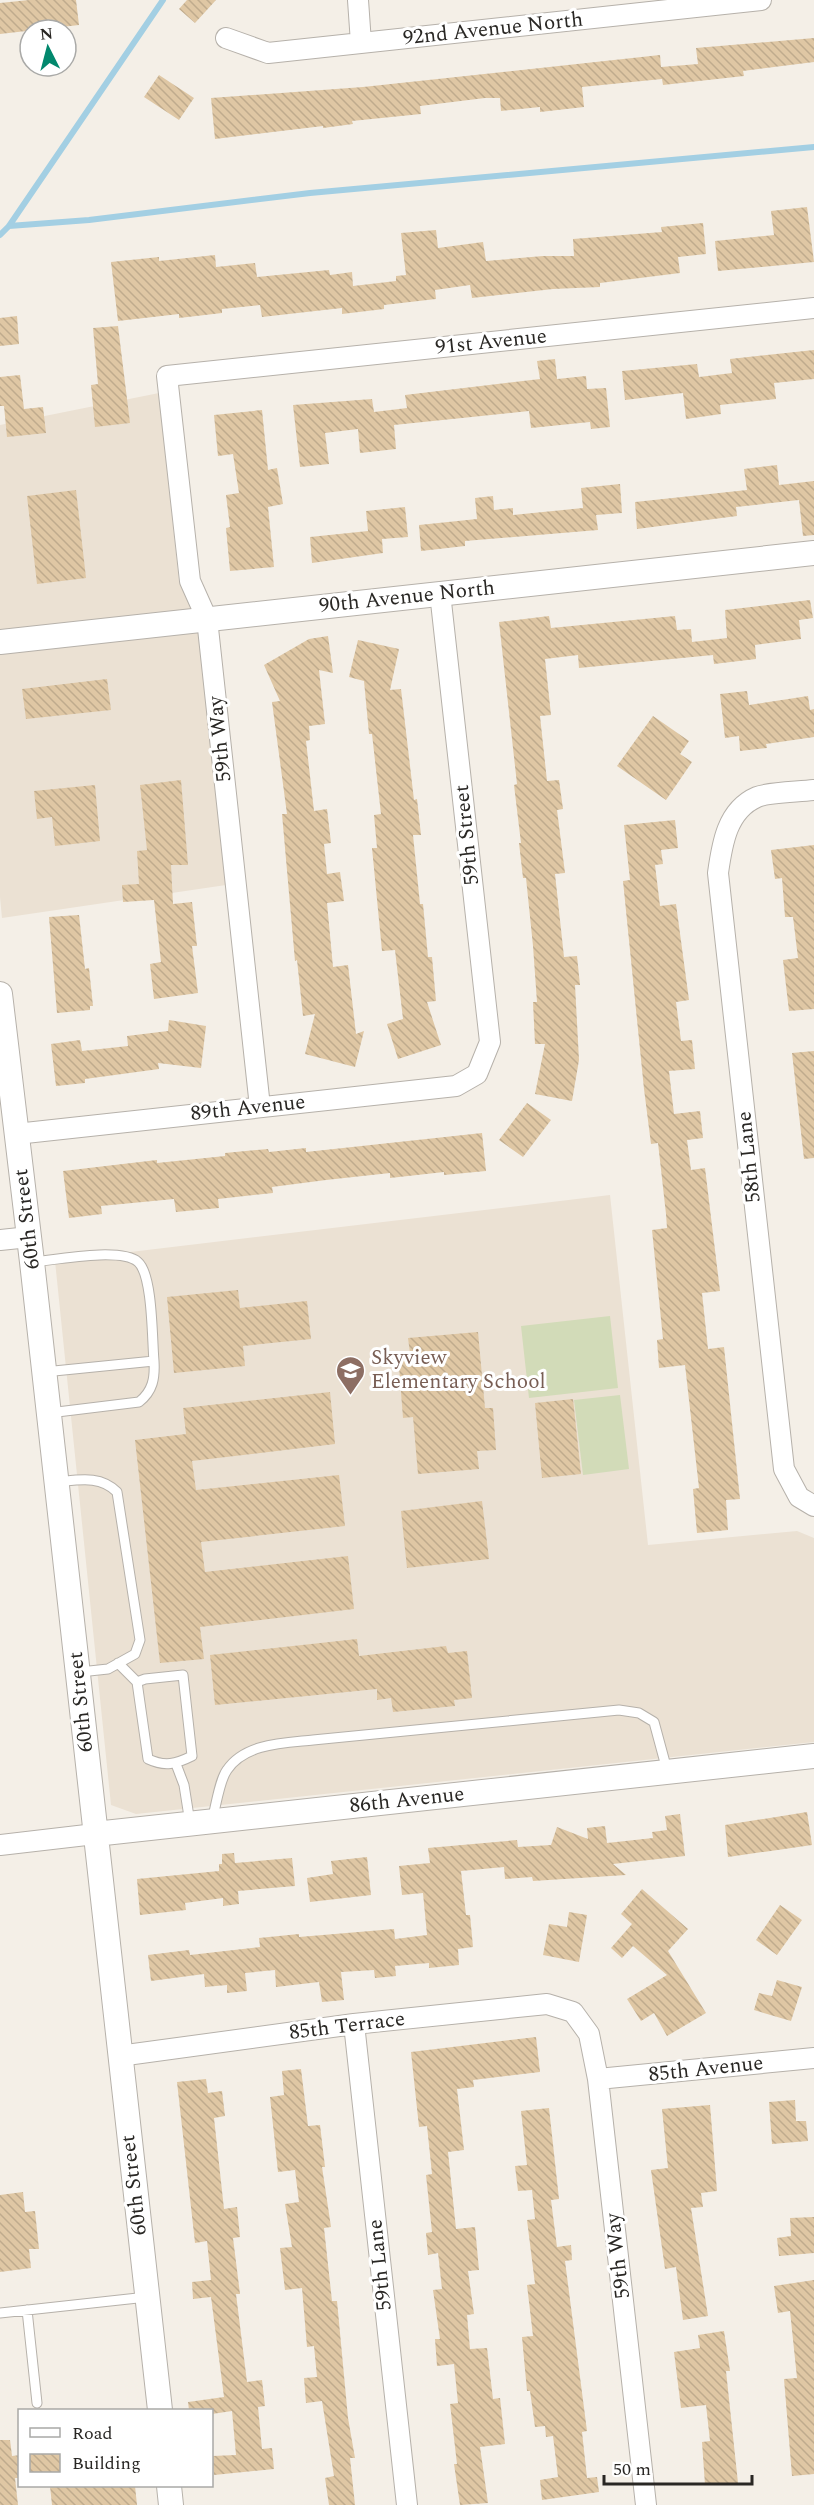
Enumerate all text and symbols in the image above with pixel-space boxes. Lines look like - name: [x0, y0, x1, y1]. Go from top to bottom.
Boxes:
- street label: 92nd Avenue North: [401, 4, 585, 54]
- north arrow: [18, 18, 78, 78]
- text: N: [39, 21, 54, 47]
- street label: 91st Avenue: [434, 320, 548, 364]
- street label: 90th Avenue North: [318, 572, 496, 622]
- street label: 59th Way: [199, 693, 240, 784]
- street label: 59th Street: [446, 783, 488, 887]
- street label: 89th Avenue: [189, 1086, 307, 1130]
- street label: 58th Lane: [728, 1110, 770, 1204]
- street label: 60th Street: [5, 1167, 49, 1271]
- place label: Skyview Elementary School: [371, 1342, 546, 1398]
- school or university icon: Skyview Elementary School: [334, 1354, 366, 1396]
- street label: 60th Street: [60, 1650, 102, 1754]
- street label: 86th Avenue: [348, 1778, 466, 1822]
- street label: 85th Terrace: [287, 2003, 407, 2049]
- street label: 85th Avenue: [647, 2047, 765, 2091]
- street label: 60th Street: [112, 2133, 156, 2237]
- street label: 59th Way: [597, 2210, 639, 2301]
- street label: 59th Lane: [359, 2218, 401, 2312]
- legend: [18, 2409, 213, 2487]
- text: Road: [72, 2420, 113, 2447]
- scale bar: [604, 2448, 752, 2486]
- text: Building: [72, 2450, 141, 2477]
- text: 50 m: [613, 2456, 651, 2483]

